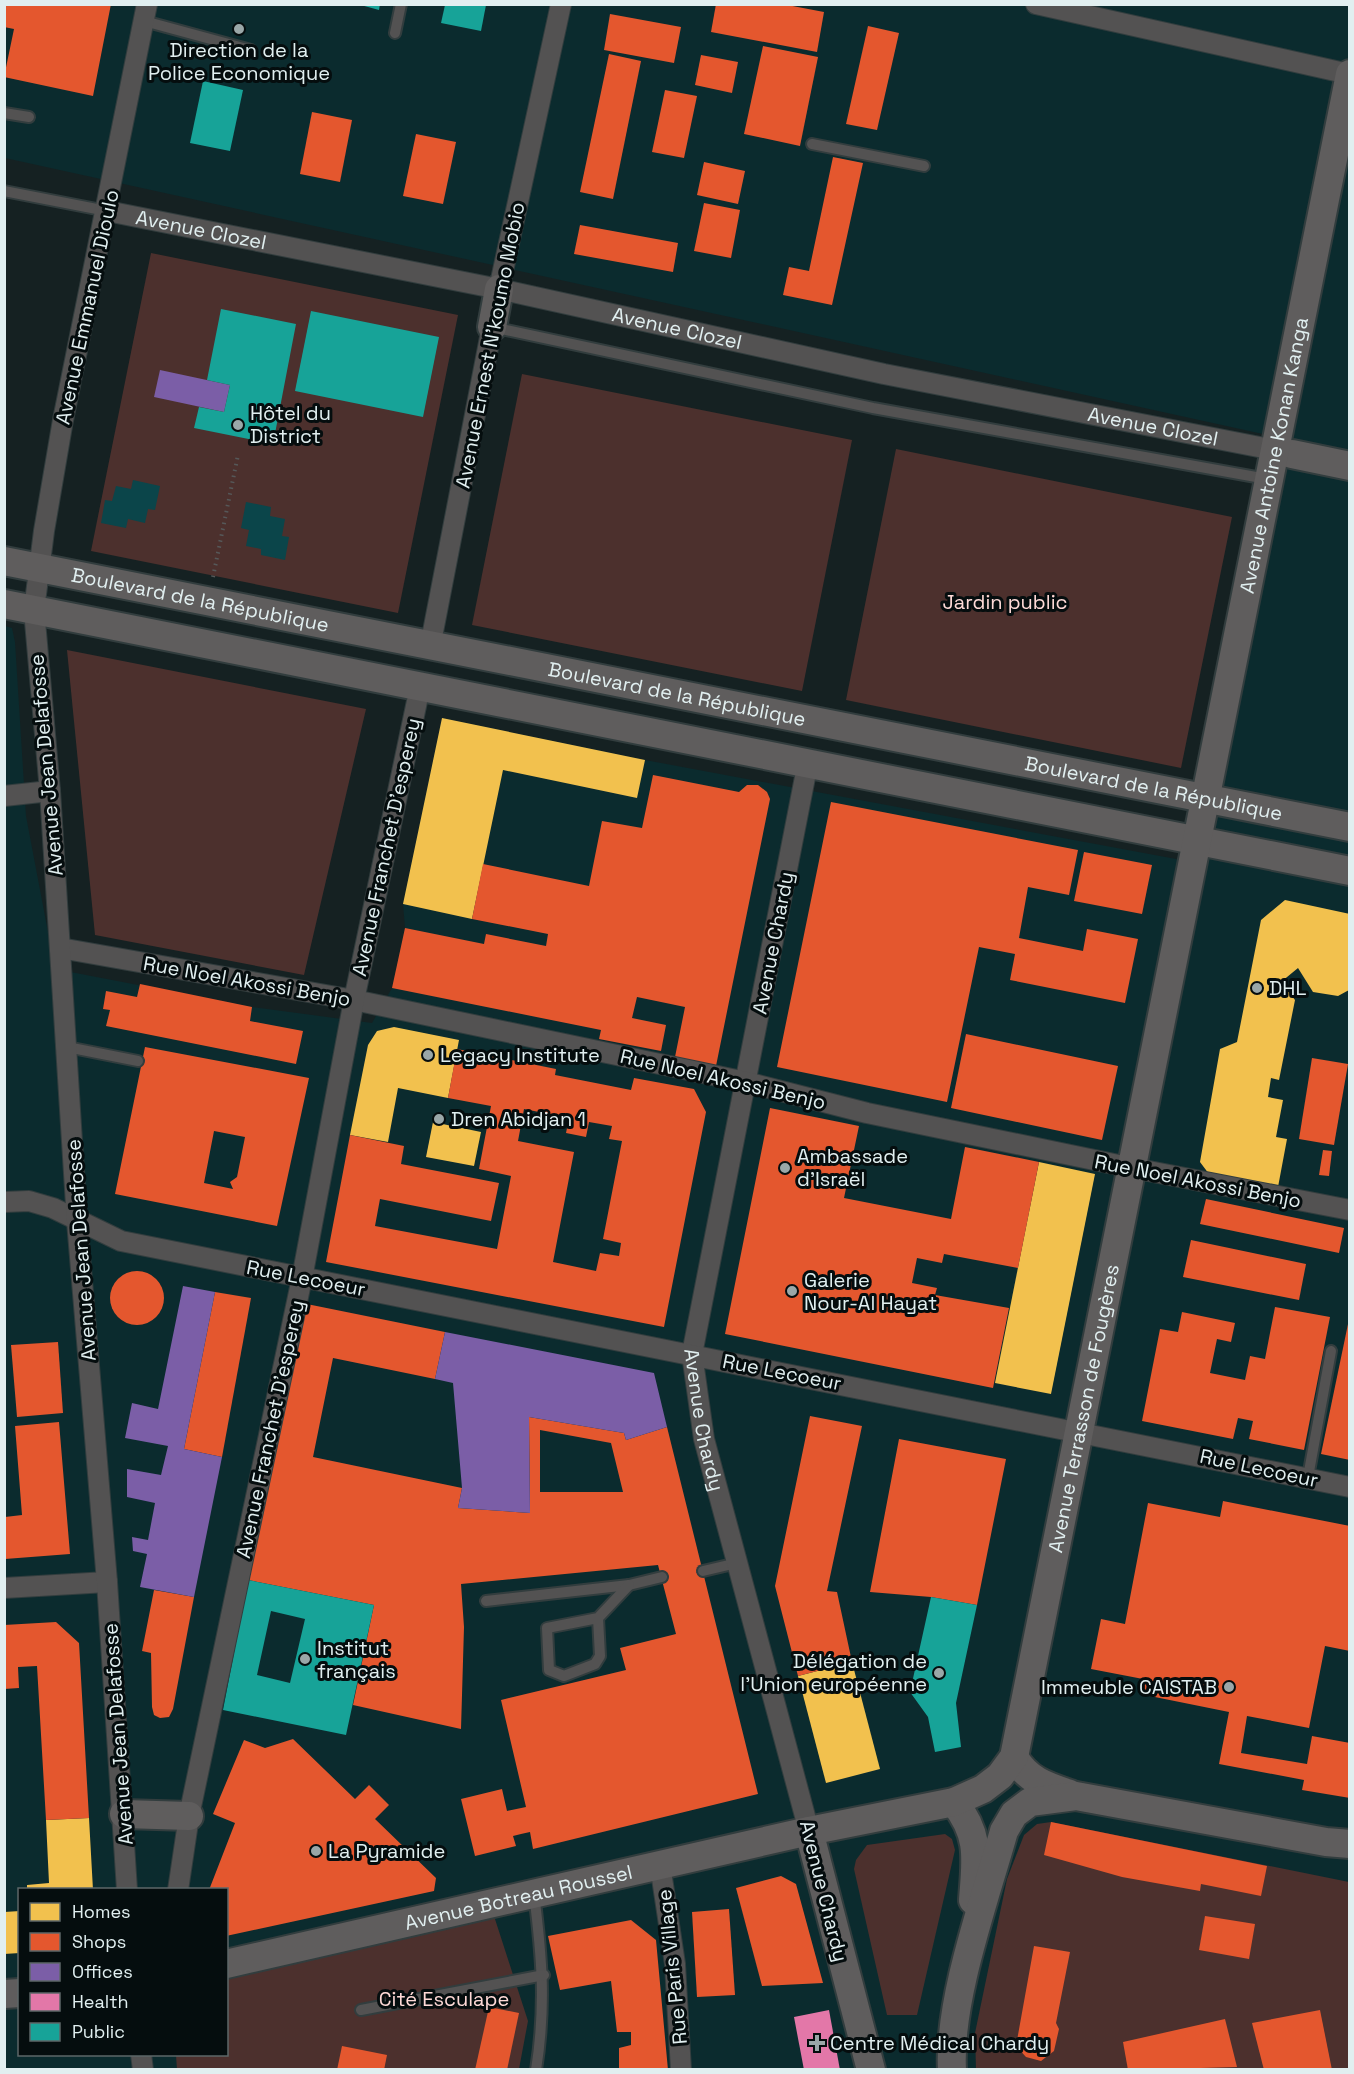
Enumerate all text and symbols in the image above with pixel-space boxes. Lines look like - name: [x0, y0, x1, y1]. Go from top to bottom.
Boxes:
- marker: Direction de la Police Economique: [232, 22, 246, 36]
- place label: Direction de la Police Economique: [148, 37, 330, 86]
- street label: Avenue Emmanuel Dioulo: [49, 187, 125, 427]
- street label: Avenue Ernest N'koumo Mobio: [449, 200, 531, 490]
- street label: Avenue Clozel: [134, 204, 269, 255]
- street label: Avenue Clozel: [610, 301, 744, 355]
- street label: Avenue Antoine Konan Kanga: [1234, 315, 1314, 596]
- place label: Hôtel du District: [250, 400, 331, 449]
- street label: Avenue Clozel: [1086, 401, 1220, 452]
- marker: Hôtel du District: [231, 418, 245, 432]
- street label: Boulevard de la République: [69, 562, 331, 638]
- park label: Jardin public: [943, 589, 1068, 615]
- street label: Avenue Jean Delafosse: [23, 653, 69, 877]
- street label: Boulevard de la République: [546, 656, 808, 732]
- street label: Avenue Franchet D'esperey: [346, 716, 426, 978]
- street label: Boulevard de la République: [1023, 750, 1285, 826]
- street label: Avenue Chardy: [746, 870, 800, 1016]
- street label: Rue Noel Akossi Benjo: [141, 950, 353, 1012]
- place label: DHL: [1269, 975, 1306, 1001]
- marker: DHL: [1250, 981, 1264, 995]
- place label: Legacy Institute: [440, 1042, 600, 1068]
- street label: Rue Noel Akossi Benjo: [618, 1043, 828, 1115]
- marker: Legacy Institute: [421, 1048, 435, 1062]
- place label: Dren Abidjan 1: [451, 1106, 586, 1132]
- marker: Dren Abidjan 1: [432, 1112, 446, 1126]
- street label: Avenue Jean Delafosse: [60, 1138, 102, 1362]
- place label: Ambassade d'Israël: [797, 1143, 908, 1192]
- street label: Rue Noel Akossi Benjo: [1092, 1148, 1304, 1214]
- marker: Ambassade d'Israël: [778, 1161, 792, 1175]
- street label: Rue Lecoeur: [244, 1254, 368, 1302]
- street label: Avenue Terrasson de Fougères: [1042, 1262, 1125, 1555]
- place label: Galerie Nour-Al Hayat: [804, 1267, 937, 1316]
- marker: Galerie Nour-Al Hayat: [785, 1284, 799, 1298]
- street label: Avenue Franchet D'esperey: [230, 1298, 310, 1560]
- street label: Avenue Chardy: [678, 1347, 730, 1494]
- street label: Rue Lecoeur: [720, 1348, 844, 1396]
- street label: Rue Lecoeur: [1197, 1443, 1321, 1493]
- street label: Avenue Jean Delafosse: [97, 1622, 139, 1846]
- place label: Institut français: [317, 1635, 396, 1684]
- place label: Délégation de l’Union européenne: [740, 1648, 927, 1697]
- marker: Institut français: [298, 1652, 312, 1666]
- marker: Délégation de l’Union européenne: [932, 1666, 946, 1680]
- place label: Immeuble CAISTAB: [1041, 1674, 1217, 1700]
- marker: Immeuble CAISTAB: [1222, 1680, 1236, 1694]
- street label: Avenue Chardy: [794, 1818, 854, 1964]
- place label: La Pyramide: [328, 1838, 445, 1864]
- marker: La Pyramide: [309, 1844, 323, 1858]
- street label: Avenue Botreau Roussel: [402, 1859, 635, 1936]
- legend: [18, 1888, 228, 2056]
- street label: Rue Paris Village: [651, 1888, 693, 2046]
- text: Homes: [72, 1900, 131, 1923]
- text: Shops: [72, 1930, 126, 1953]
- text: Offices: [72, 1960, 133, 1983]
- park label: Cité Esculape: [379, 1986, 509, 2012]
- text: Health: [72, 1990, 129, 2013]
- text: Public: [72, 2020, 125, 2043]
- place label: Centre Médical Chardy: [830, 2030, 1049, 2056]
- marker: Centre Médical Chardy: [808, 2034, 826, 2052]

